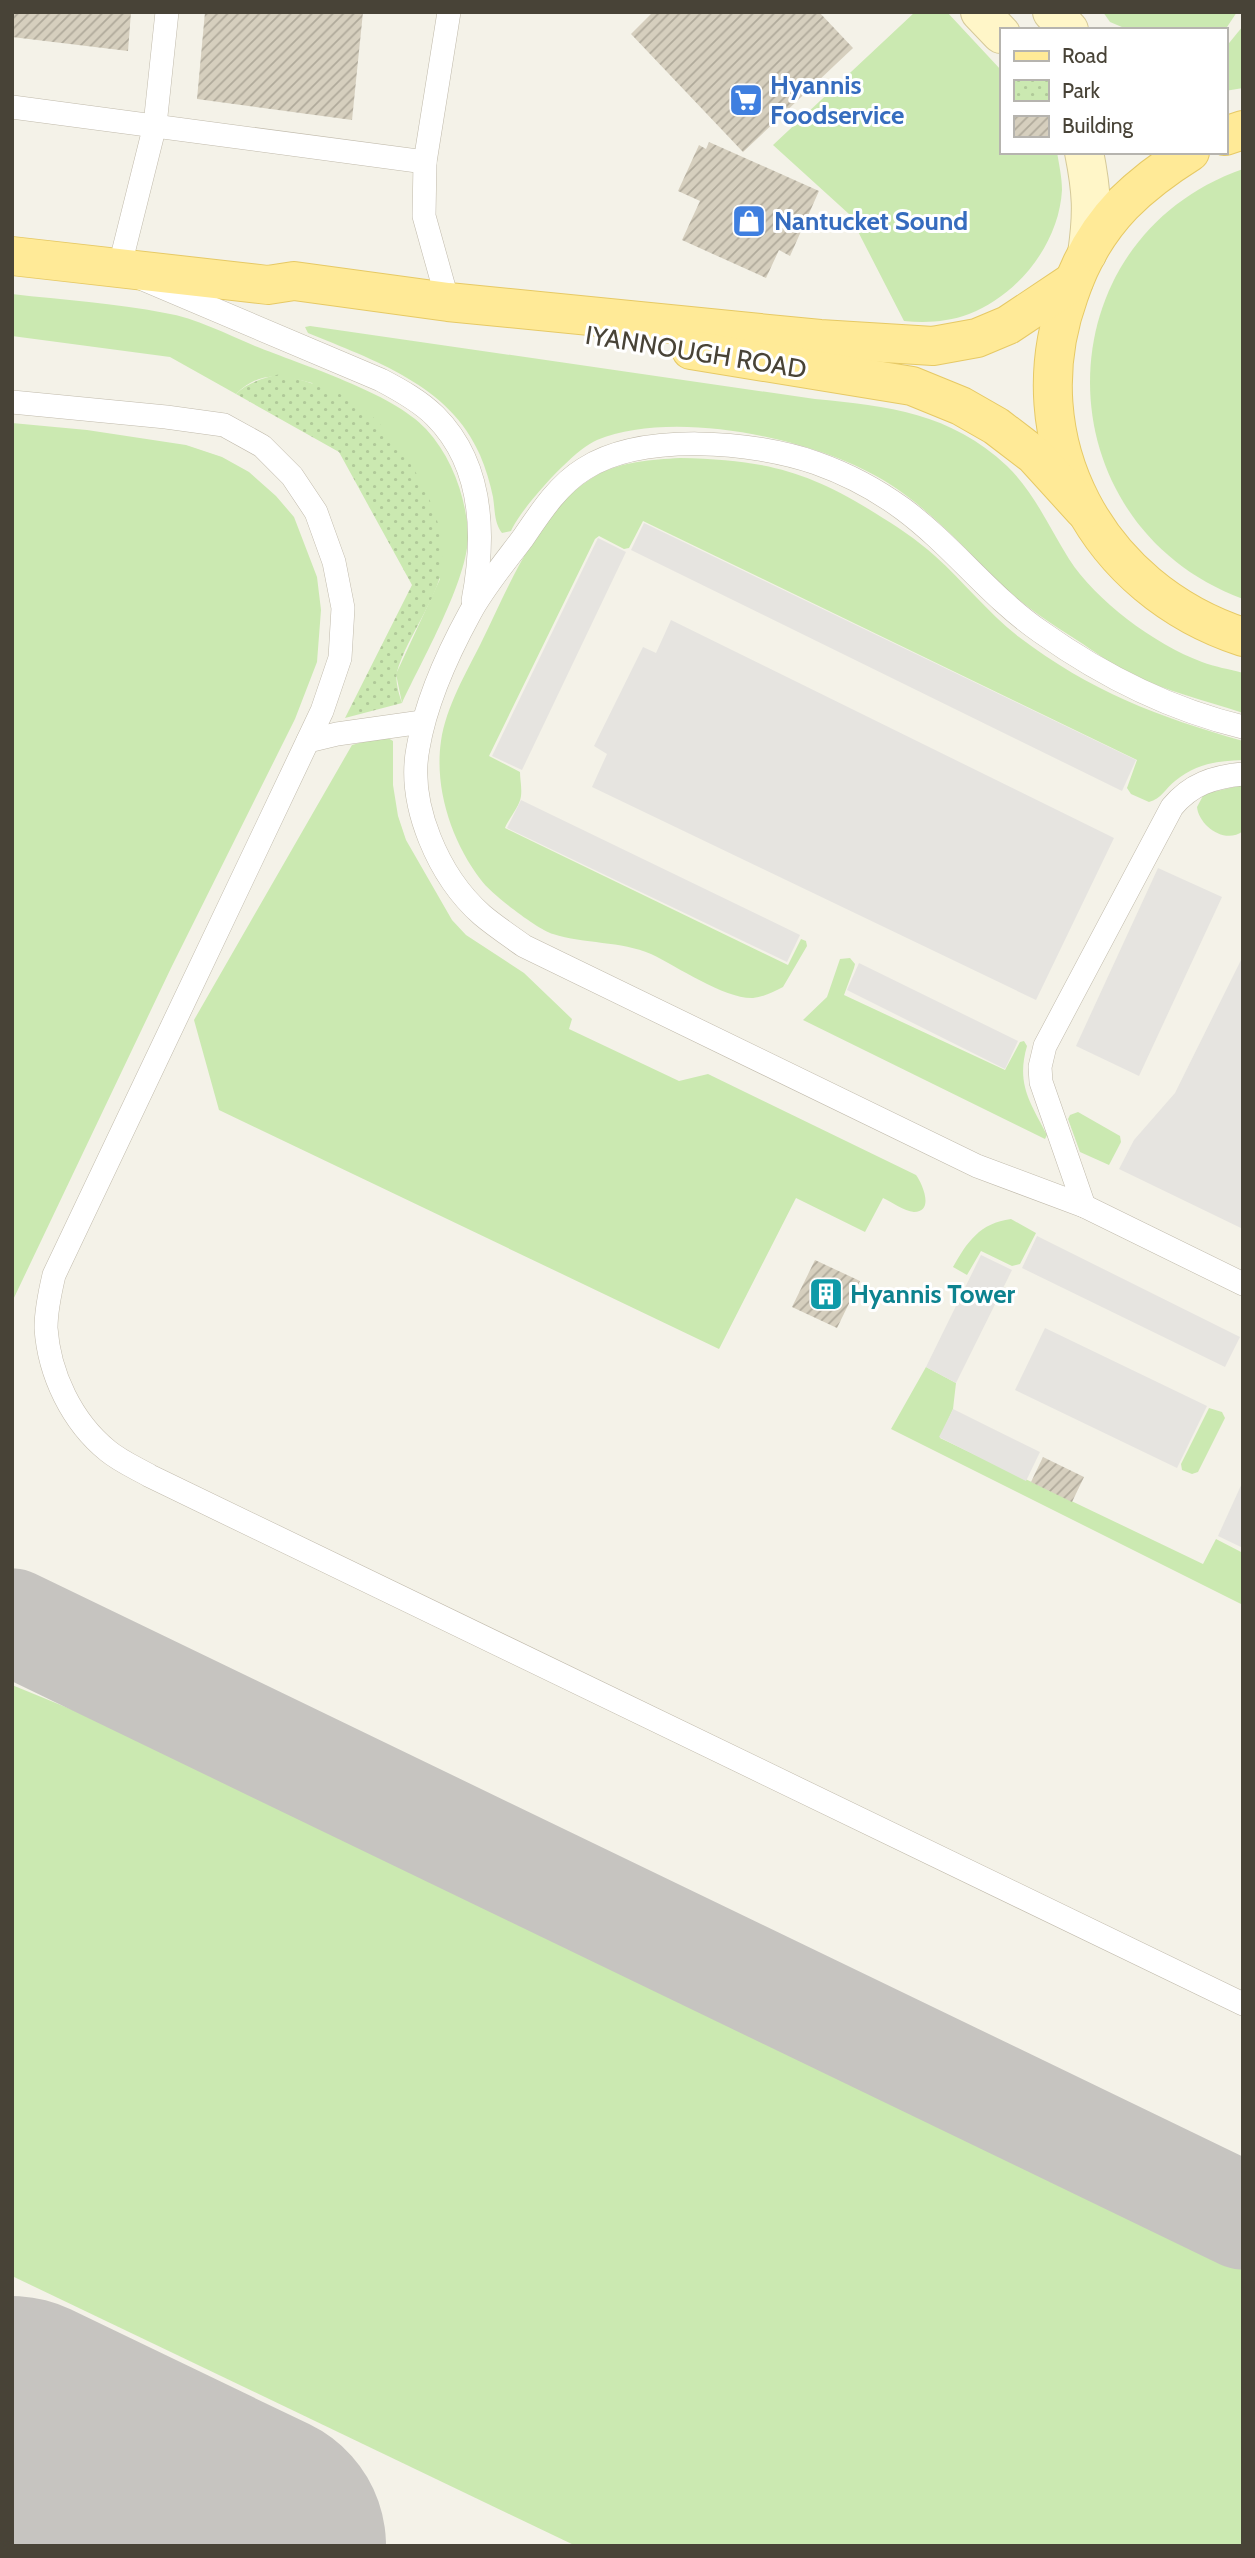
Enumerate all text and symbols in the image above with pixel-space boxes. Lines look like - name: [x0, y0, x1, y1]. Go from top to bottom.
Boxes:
- legend: [1000, 28, 1227, 154]
- text: Road: [1062, 43, 1108, 68]
- place label: Hyannis Foodservice: [770, 69, 904, 131]
- text: Park: [1062, 78, 1100, 103]
- supermarket icon: Hyannis Foodservice: [727, 81, 765, 119]
- text: Building: [1062, 113, 1134, 138]
- shop icon: Nantucket Sound: [730, 202, 768, 240]
- place label: Nantucket Sound: [774, 205, 968, 237]
- street label: IYANNOUGH ROAD: [583, 319, 809, 385]
- building icon: Hyannis Tower: [807, 1275, 845, 1313]
- place label: Hyannis Tower: [850, 1278, 1016, 1310]

